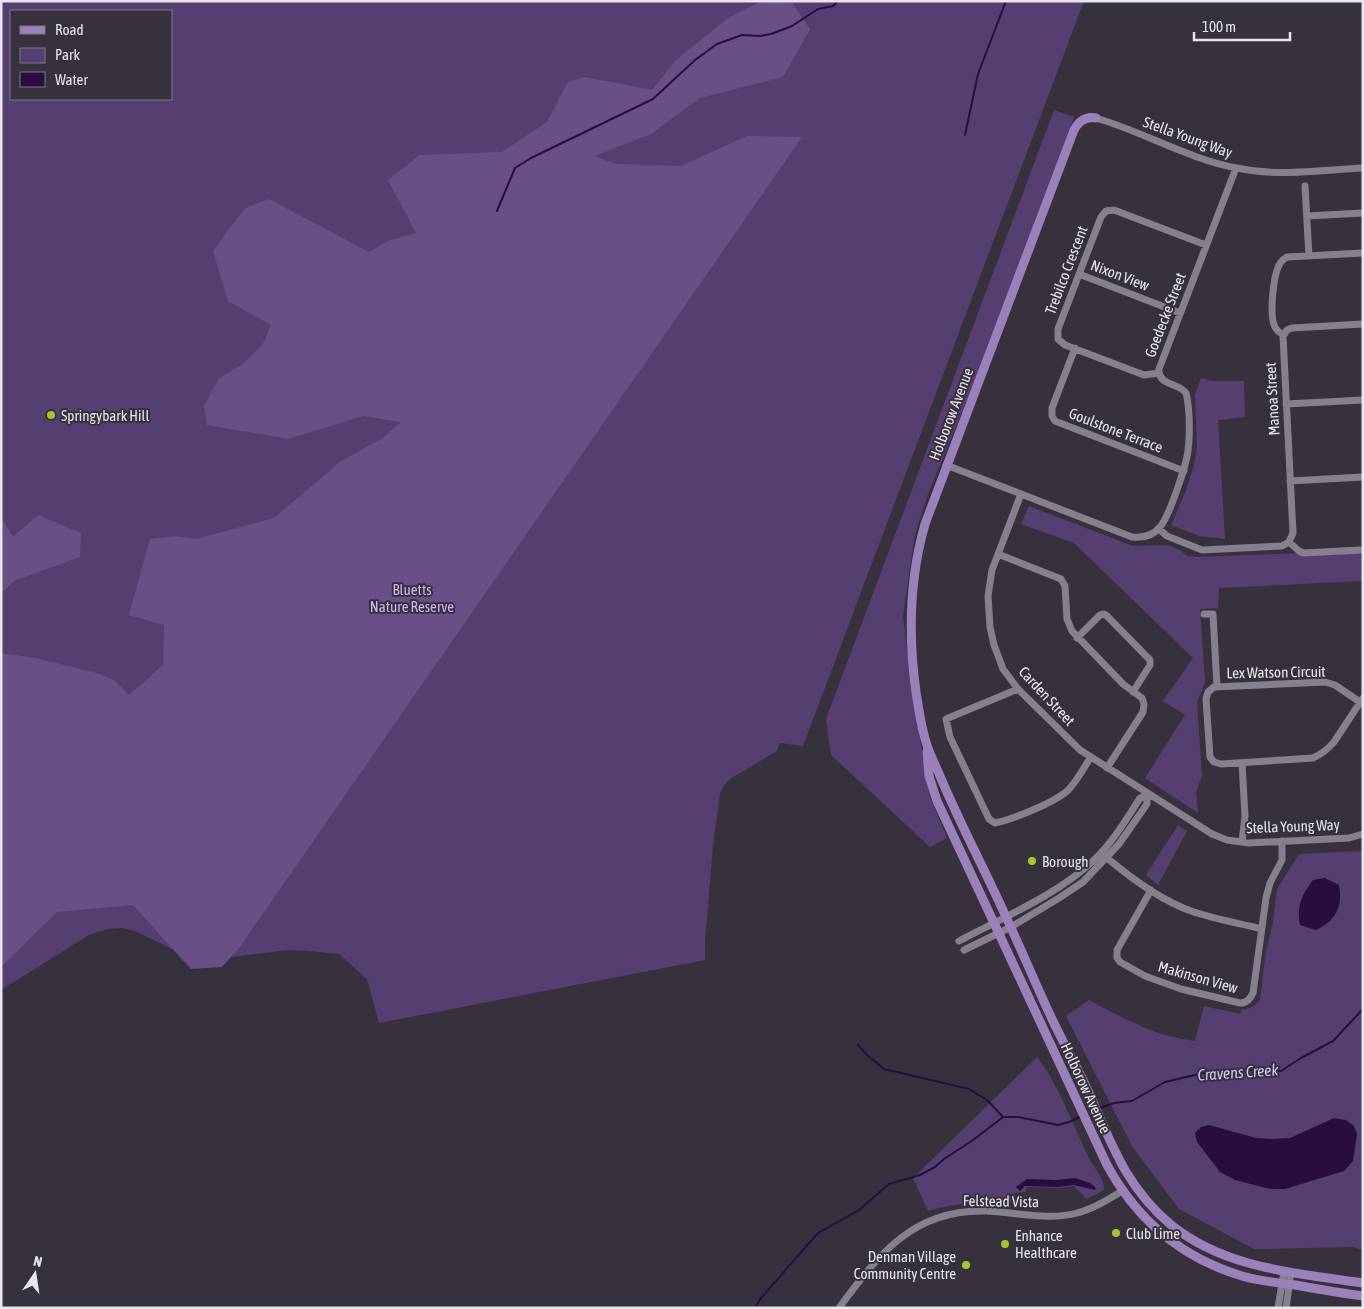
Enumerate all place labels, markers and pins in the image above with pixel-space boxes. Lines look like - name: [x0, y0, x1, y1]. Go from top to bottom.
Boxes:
- place label: Springybark Hill: [61, 407, 149, 424]
- marker: Springybark Hill: [45, 409, 57, 421]
- place label: Borough: [1042, 853, 1089, 870]
- marker: Borough: [1026, 855, 1038, 867]
- place label: Club Lime: [1126, 1225, 1180, 1242]
- place label: Enhance Healthcare: [1015, 1227, 1077, 1261]
- marker: Club Lime: [1110, 1227, 1122, 1239]
- marker: Enhance Healthcare: [999, 1238, 1011, 1250]
- place label: Denman Village Community Centre: [854, 1248, 956, 1282]
- marker: Denman Village Community Centre: [960, 1259, 972, 1271]

